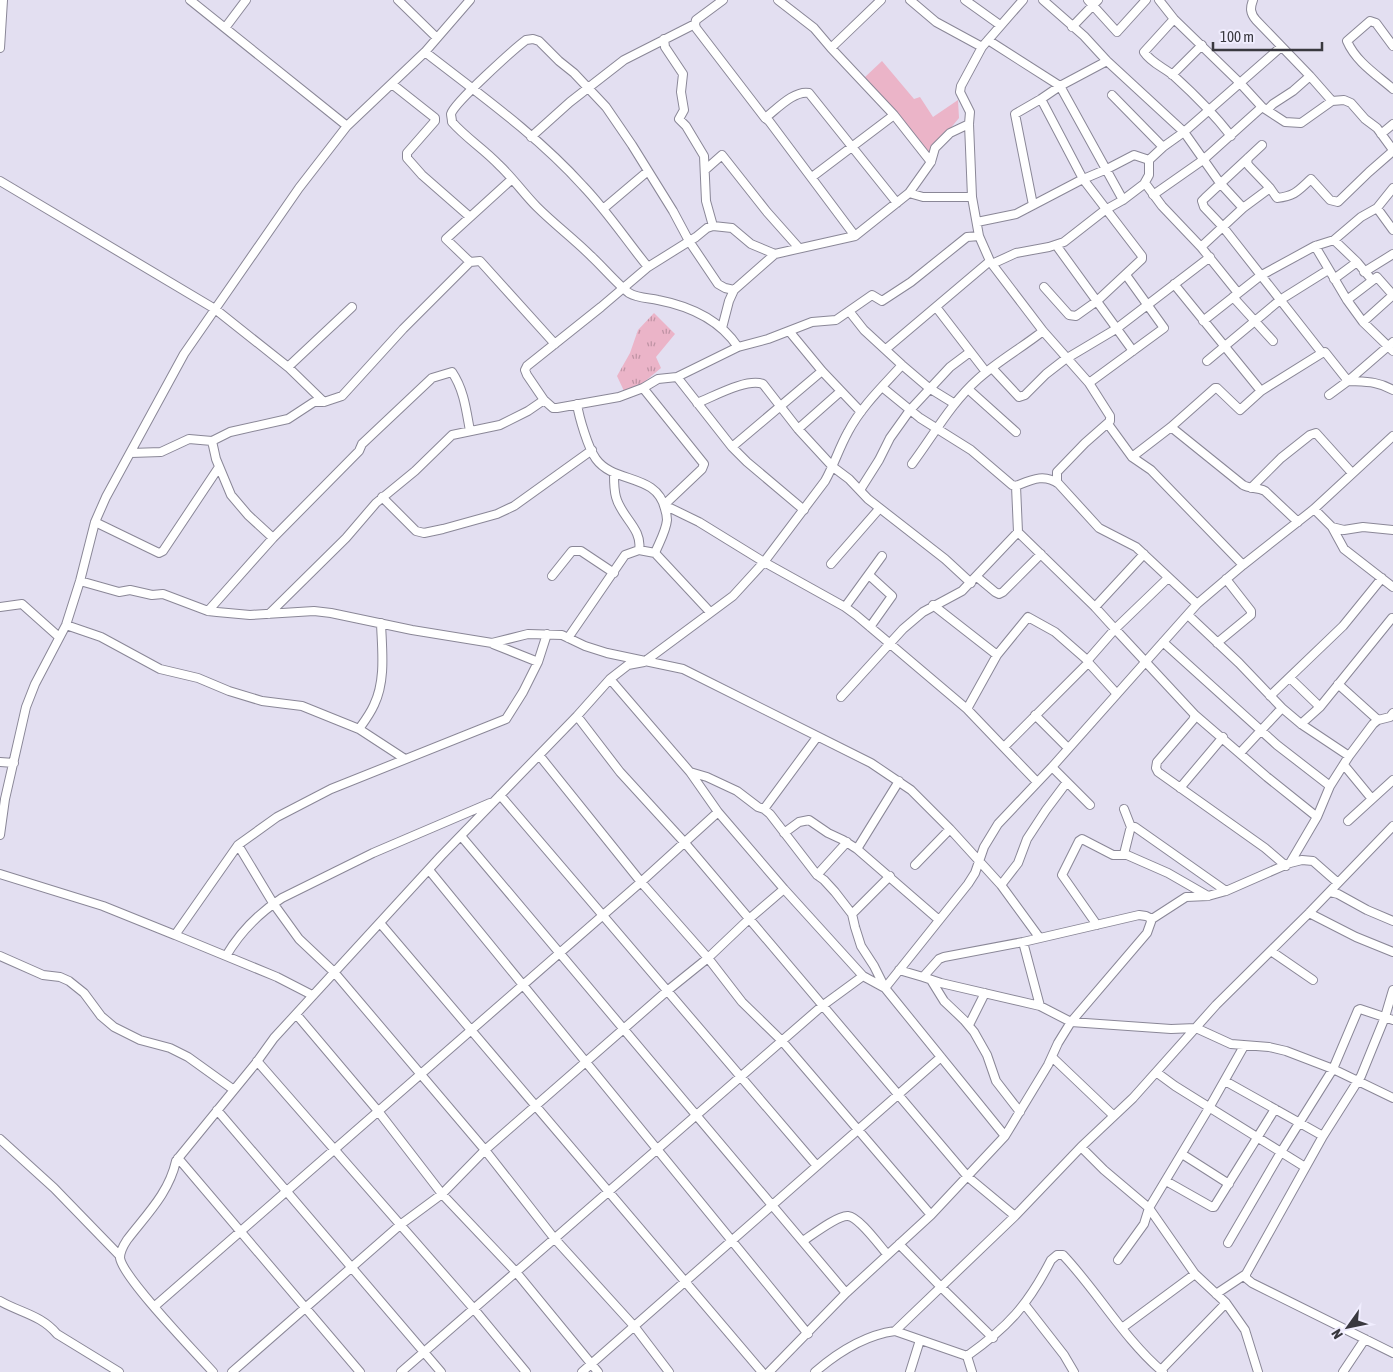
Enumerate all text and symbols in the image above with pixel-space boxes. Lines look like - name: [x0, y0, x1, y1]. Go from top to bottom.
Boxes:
- scale bar: [1213, 20, 1322, 52]
- text: 100 m: [1220, 28, 1254, 45]
- north arrow: [1323, 1302, 1373, 1352]
- text: N: [1328, 1326, 1346, 1342]

